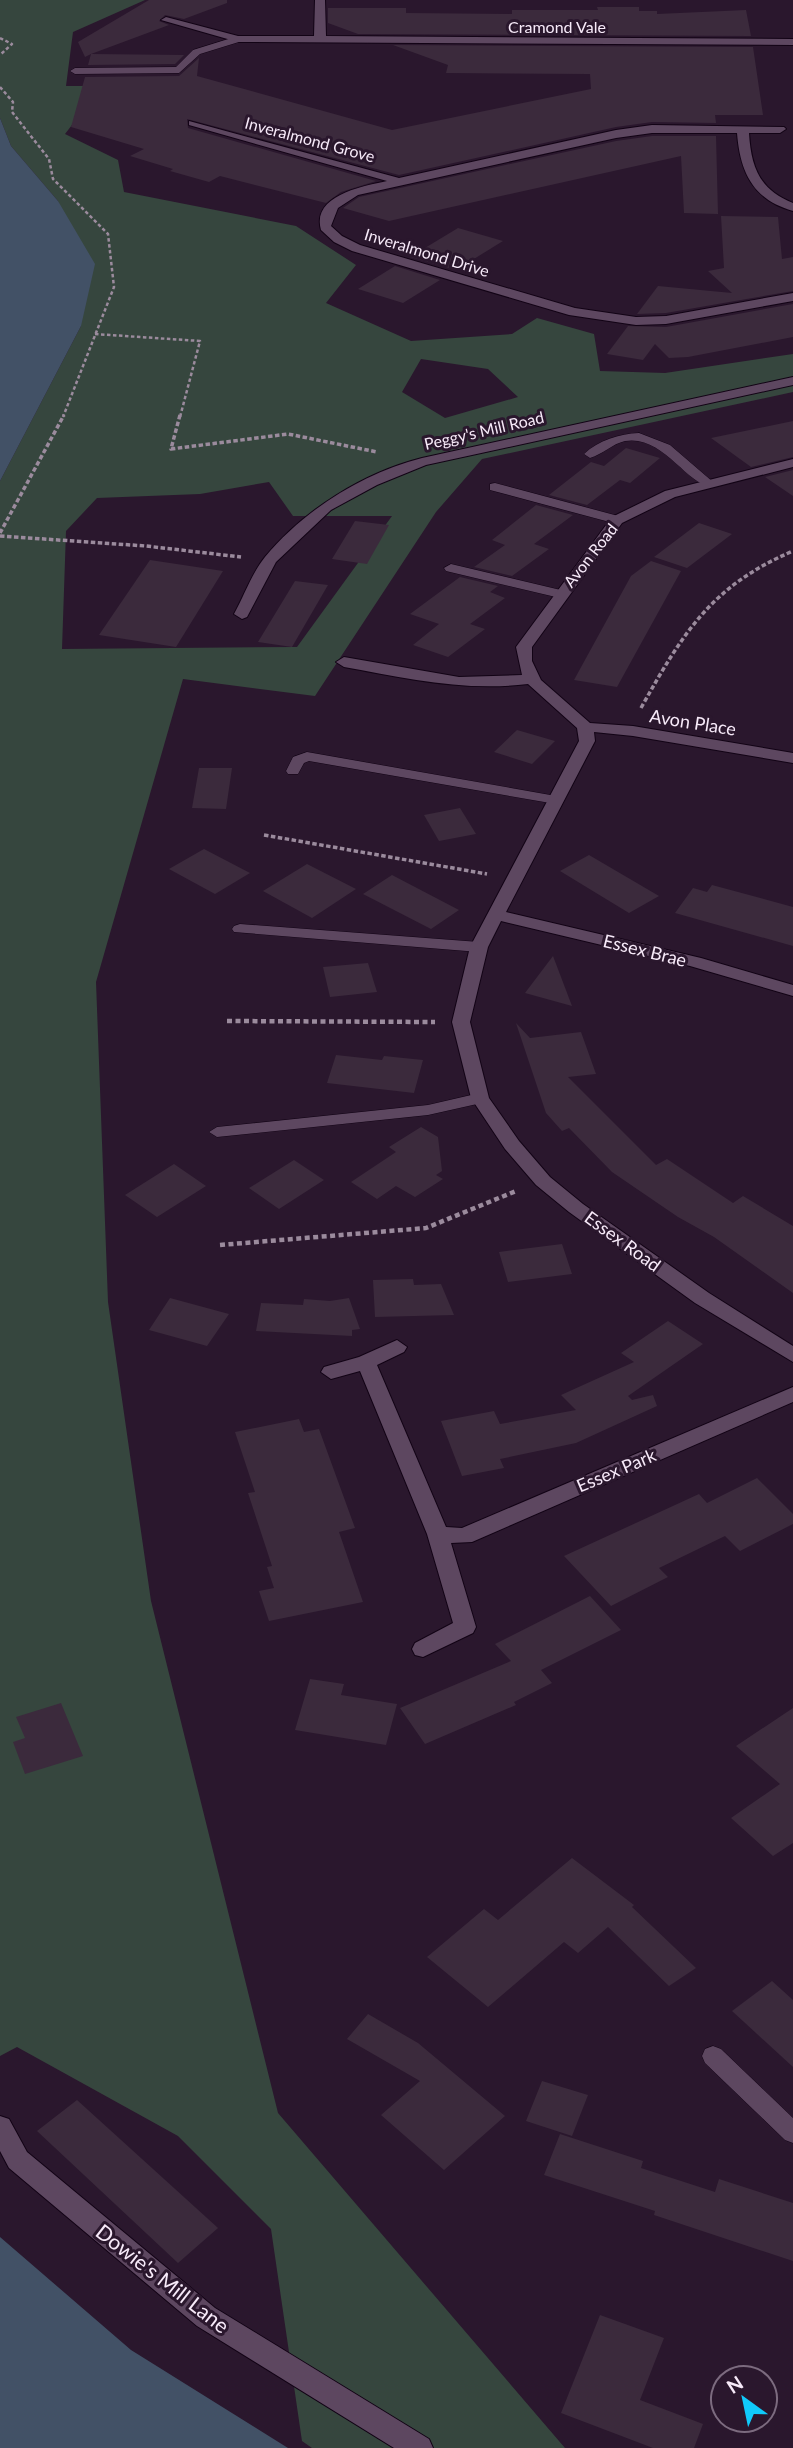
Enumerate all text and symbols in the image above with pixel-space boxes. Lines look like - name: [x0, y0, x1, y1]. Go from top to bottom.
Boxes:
- street label: Cramond Vale: [508, 17, 606, 36]
- street label: Inveralmond Grove: [243, 113, 377, 165]
- street label: Inveralmond Drive: [362, 224, 492, 280]
- street label: Peggy's Mill Road: [422, 407, 546, 453]
- street label: Avon Road: [559, 519, 621, 591]
- street label: Avon Place: [648, 704, 738, 740]
- street label: Essex Brae: [601, 929, 689, 971]
- street label: Essex Road: [581, 1206, 665, 1276]
- street label: Essex Park: [573, 1443, 660, 1497]
- street label: Dowie's Mill Lane: [91, 2218, 235, 2338]
- north arrow: [709, 2364, 779, 2434]
- text: N: [722, 2371, 747, 2398]

